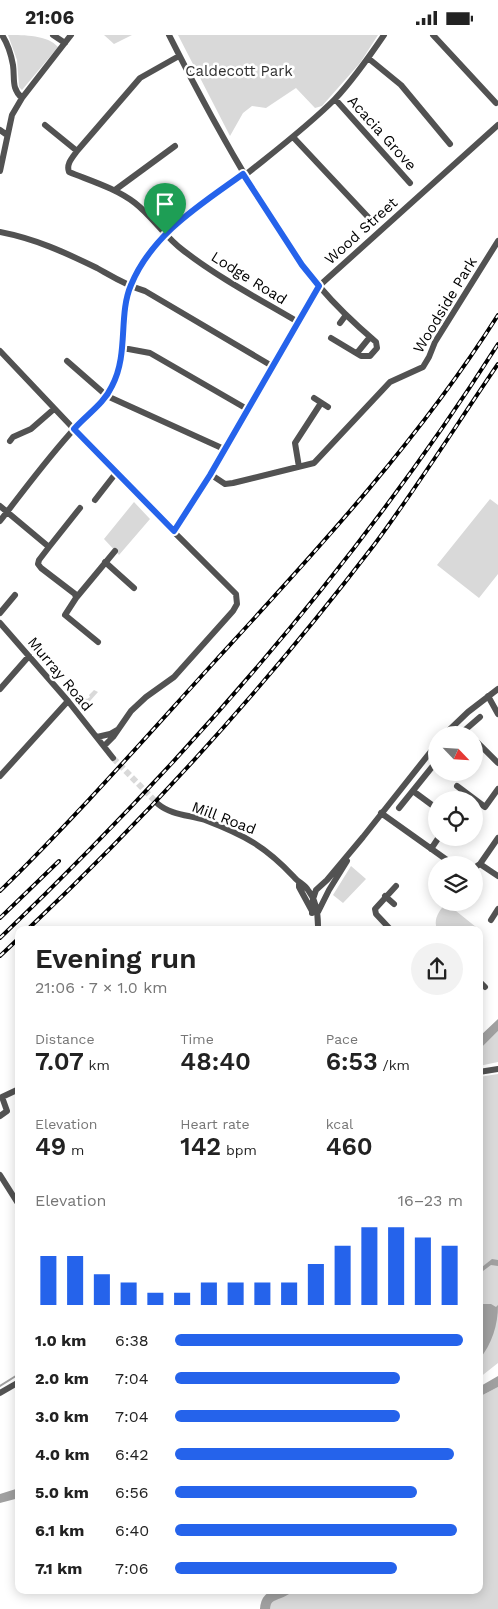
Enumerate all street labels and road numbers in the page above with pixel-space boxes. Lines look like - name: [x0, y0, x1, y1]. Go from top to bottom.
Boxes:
- street label: Acacia Grove: [344, 92, 420, 174]
- street label: Wood Street: [321, 193, 402, 268]
- street label: Lodge Road: [208, 248, 290, 308]
- street label: Woodside Park: [409, 253, 481, 356]
- street label: Murray Road: [24, 633, 96, 715]
- street label: Mill Road: [189, 798, 259, 838]

